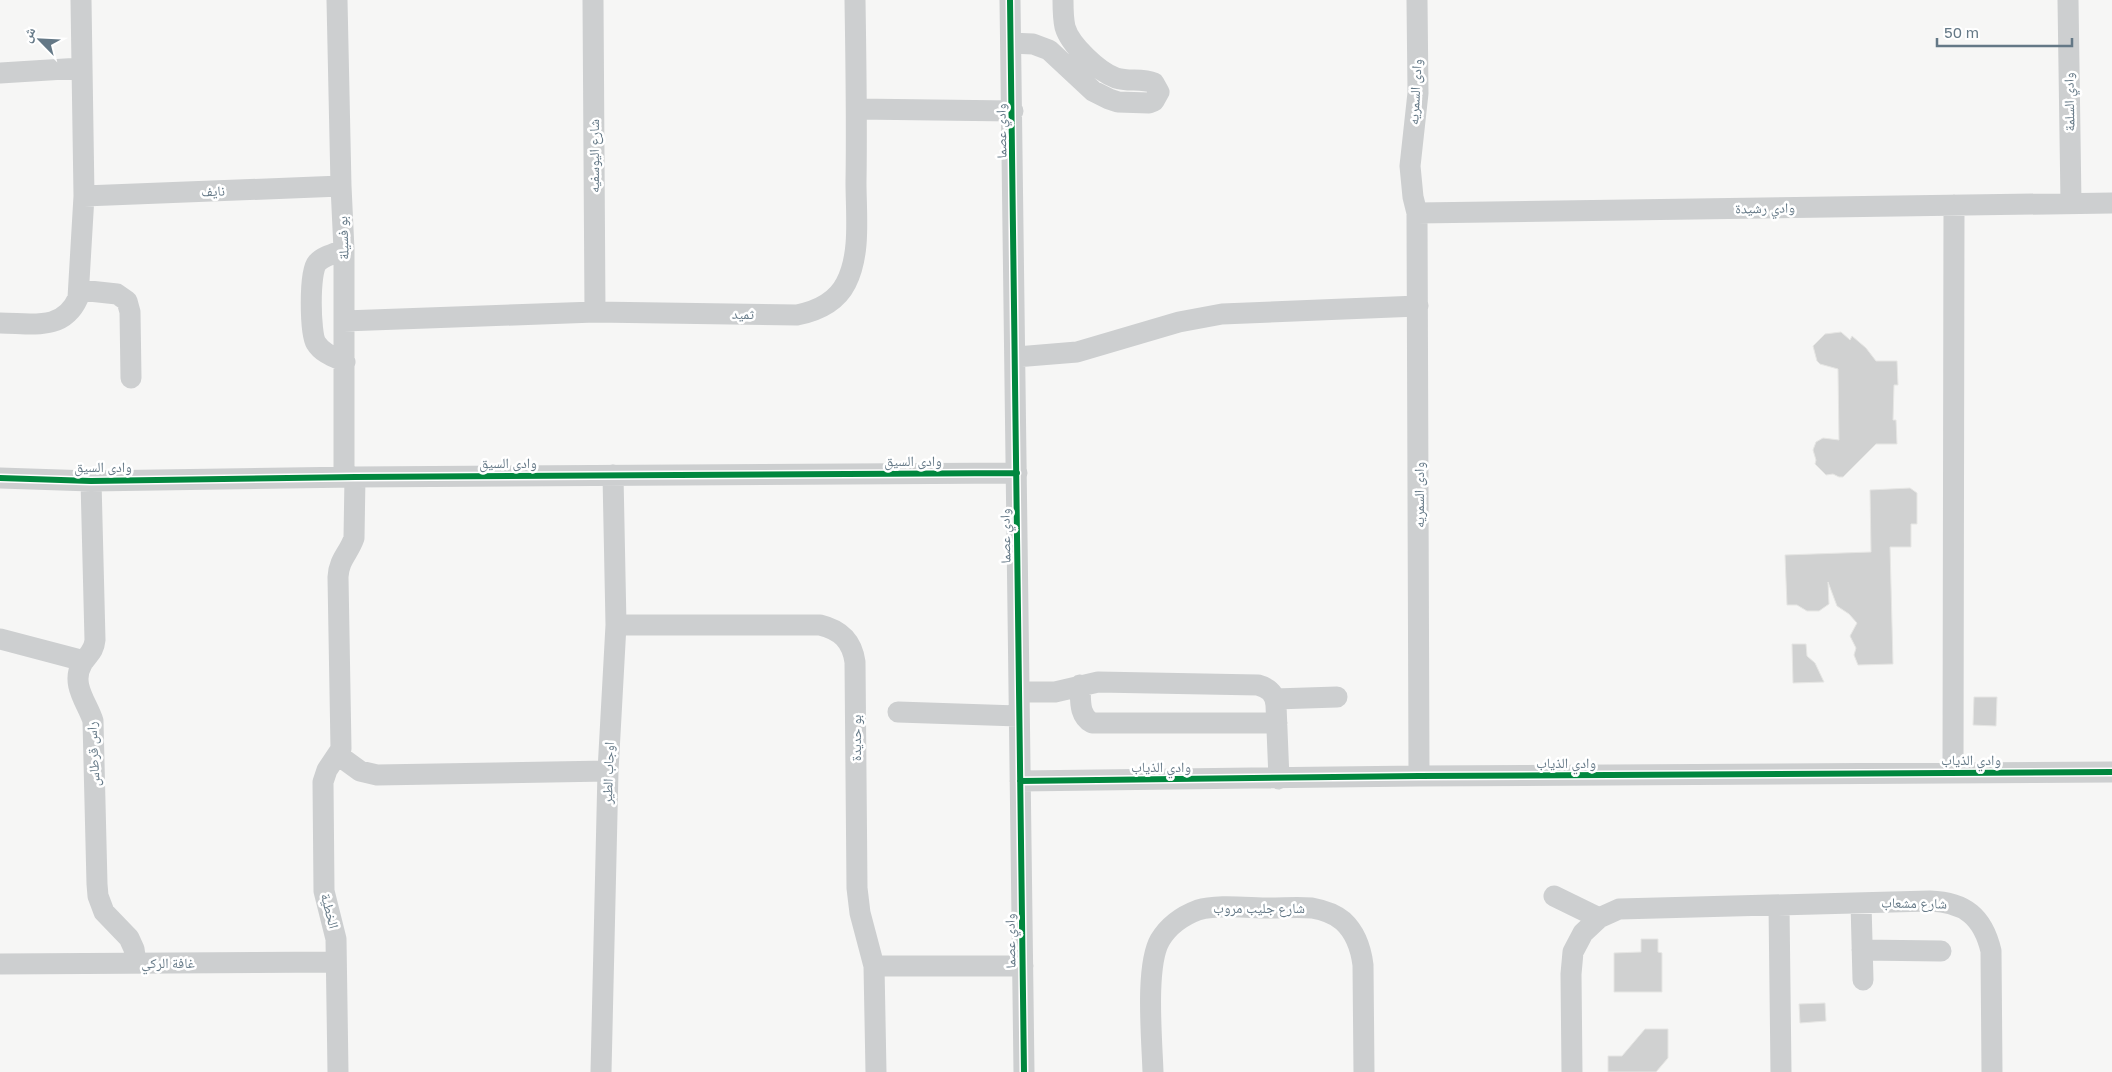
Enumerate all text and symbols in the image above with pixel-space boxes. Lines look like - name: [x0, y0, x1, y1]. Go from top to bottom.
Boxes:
- north arrow: [15, 15, 65, 65]
- scale bar: [1937, 15, 2072, 47]
- text: 50 m: [1944, 23, 1979, 41]
- text: ش: [17, 24, 39, 45]
- street label: وادى السمريه: [1404, 59, 1426, 125]
- street label: وادي السلمة: [2059, 72, 2081, 132]
- street label: وادي عصما: [992, 103, 1013, 159]
- street label: شارع اليوسفيه: [585, 119, 604, 193]
- street label: نايف: [201, 182, 225, 200]
- street label: وادي رشيدة: [1735, 198, 1795, 220]
- street label: بو فسيلة: [333, 216, 353, 260]
- street label: ثميد: [732, 305, 754, 322]
- street label: وادى السيق: [884, 452, 942, 471]
- street label: وادى السيق: [479, 454, 537, 473]
- street label: وادى السيق: [74, 458, 132, 477]
- street label: وادى السمريه: [1410, 462, 1428, 528]
- street label: وادي عصما: [996, 508, 1017, 564]
- street label: بو حديدة: [847, 715, 865, 761]
- street label: راس قرطاس: [82, 721, 104, 787]
- street label: اوجاب الطير: [598, 741, 618, 806]
- street label: وادي الذياب: [1941, 751, 2001, 772]
- street label: وادي الذياب: [1536, 754, 1596, 775]
- street label: وادي الذياب: [1131, 758, 1191, 779]
- street label: الخطية: [318, 891, 343, 930]
- street label: شارع مشعاب: [1881, 893, 1947, 914]
- street label: شارع جليب مروب: [1213, 899, 1305, 918]
- street label: وادي عصما: [1001, 913, 1022, 969]
- street label: غافة الركي: [141, 954, 195, 975]

